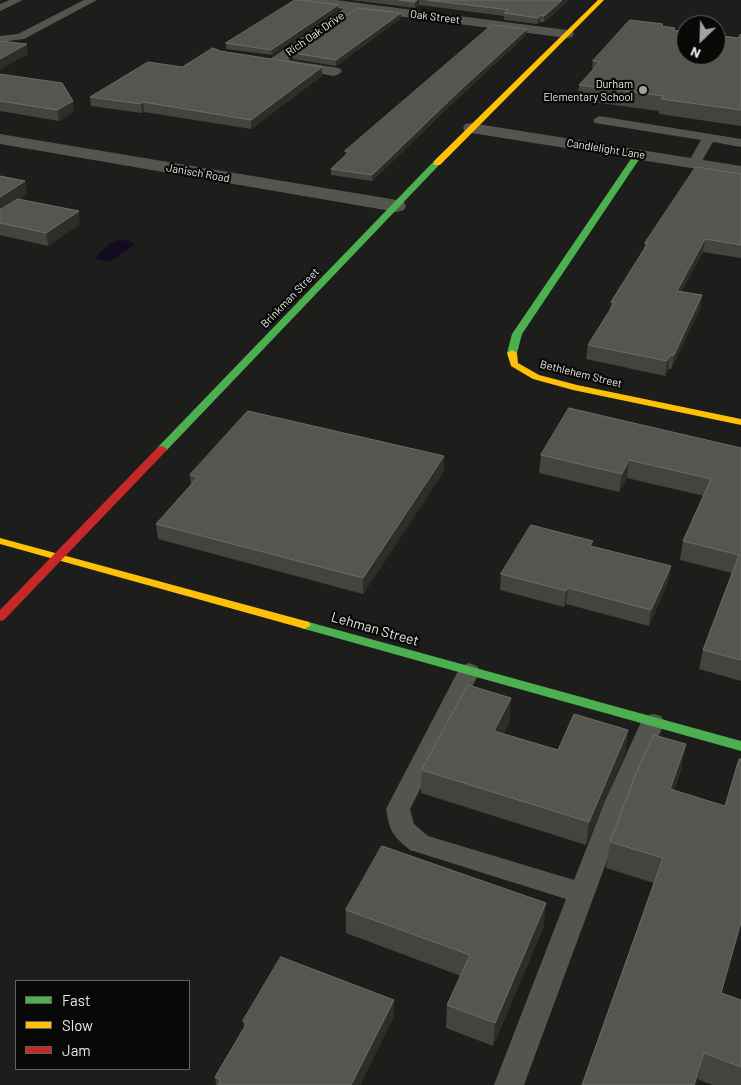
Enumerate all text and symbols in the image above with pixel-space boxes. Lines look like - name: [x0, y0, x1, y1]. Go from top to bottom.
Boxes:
- street label: Oak Street: [409, 7, 461, 27]
- street label: Rich Oak Drive: [283, 9, 347, 59]
- north arrow: [676, 15, 726, 65]
- text: N: [687, 44, 703, 63]
- place label: Durham Elementary School: [543, 77, 633, 103]
- marker: Durham Elementary School: [637, 84, 649, 96]
- street label: Candlelight Lane: [566, 136, 646, 162]
- street label: Janisch Road: [165, 161, 231, 185]
- street label: Brinkman Street: [258, 265, 322, 331]
- street label: Bethlehem Street: [539, 357, 623, 391]
- street label: Lehman Street: [329, 608, 421, 650]
- legend: [15, 980, 190, 1070]
- text: Fast: [62, 991, 90, 1009]
- text: Slow: [62, 1016, 93, 1034]
- text: Jam: [62, 1041, 91, 1059]

